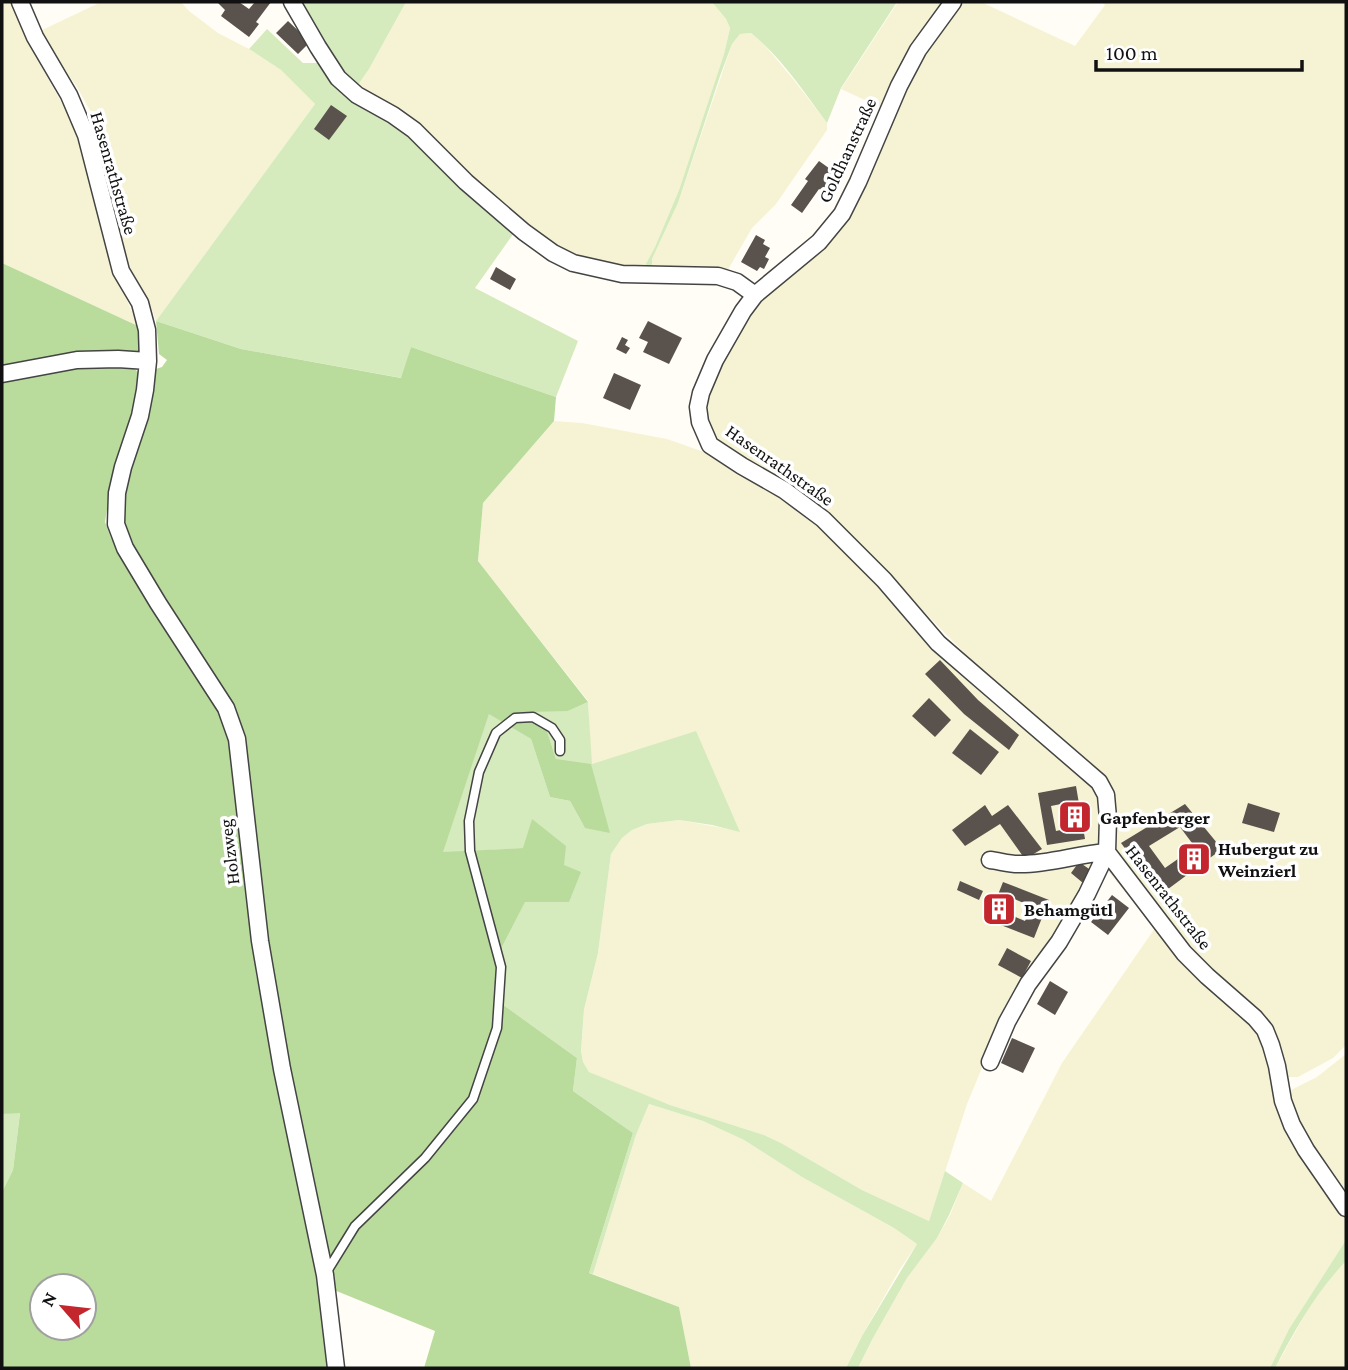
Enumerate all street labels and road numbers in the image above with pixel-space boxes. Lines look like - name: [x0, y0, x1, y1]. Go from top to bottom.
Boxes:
- street label: Goldhanstraße: [814, 94, 880, 206]
- street label: Hasenrathstraße: [86, 109, 142, 237]
- street label: Hasenrathstraße: [722, 420, 838, 510]
- street label: Holzweg: [215, 818, 243, 886]
- street label: Hasenrathstraße: [1122, 841, 1216, 953]

